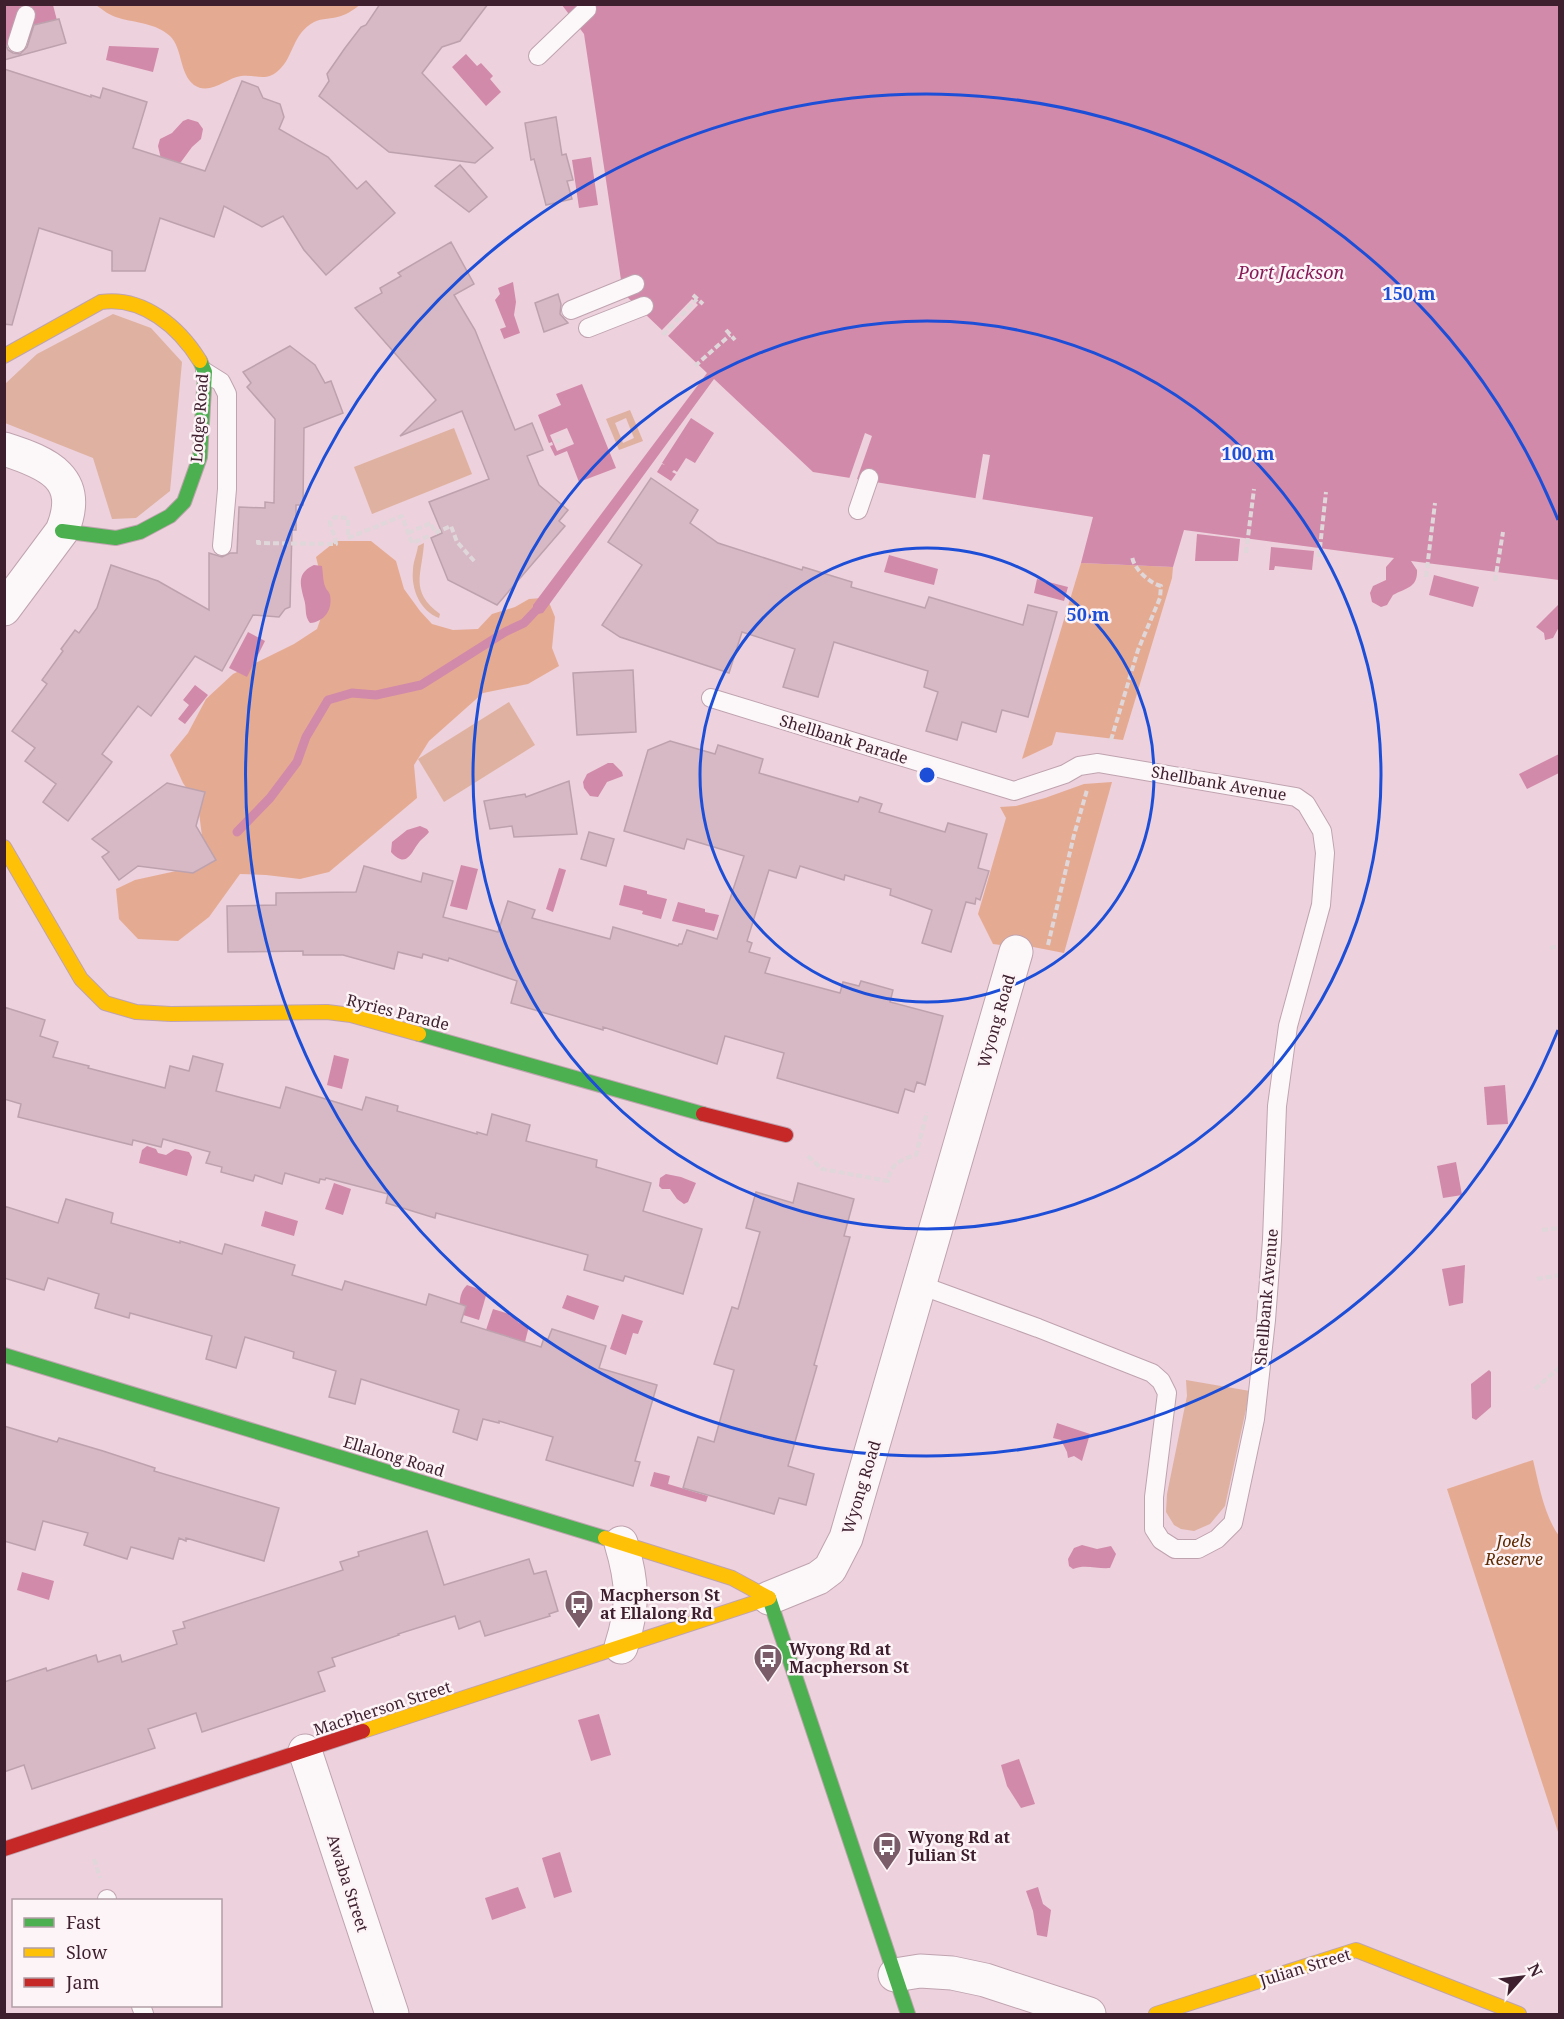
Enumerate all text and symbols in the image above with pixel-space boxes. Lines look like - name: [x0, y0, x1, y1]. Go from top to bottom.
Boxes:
- water label: Port Jackson: [1237, 260, 1344, 284]
- text: 150 m: [1383, 281, 1436, 305]
- street label: Lodge Road: [185, 373, 213, 463]
- text: 100 m: [1222, 441, 1275, 465]
- text: 50 m: [1067, 602, 1110, 626]
- street label: Shellbank Parade: [777, 709, 911, 769]
- street label: Shellbank Avenue: [1150, 760, 1288, 806]
- centre of rings: [917, 765, 937, 785]
- street label: Wyong Road: [972, 971, 1020, 1071]
- street label: Ryries Parade: [344, 989, 452, 1035]
- street label: Shellbank Avenue: [1249, 1228, 1283, 1366]
- street label: Ellalong Road: [341, 1430, 447, 1482]
- street label: Wyong Road: [836, 1437, 886, 1536]
- park label: Joels Reserve: [1484, 1530, 1543, 1570]
- place label: Macpherson St at Ellalong Rd: [600, 1584, 720, 1624]
- bus stop icon: Macpherson St at Ellalong Rd: [563, 1588, 595, 1630]
- place label: Wyong Rd at Macpherson St: [789, 1638, 909, 1678]
- bus stop icon: Wyong Rd at Macpherson St: [752, 1642, 784, 1684]
- street label: MacPherson Street: [310, 1675, 454, 1741]
- place label: Wyong Rd at Julian St: [907, 1826, 1010, 1866]
- bus stop icon: Wyong Rd at Julian St: [871, 1830, 903, 1872]
- street label: Awaba Street: [322, 1831, 374, 1935]
- legend: [12, 1899, 222, 2007]
- text: Fast: [66, 1910, 101, 1934]
- text: Slow: [66, 1940, 108, 1964]
- street label: Julian Street: [1256, 1943, 1354, 1992]
- north arrow: [1492, 1947, 1552, 2007]
- text: N: [1523, 1959, 1548, 1981]
- text: Jam: [65, 1970, 100, 1994]

